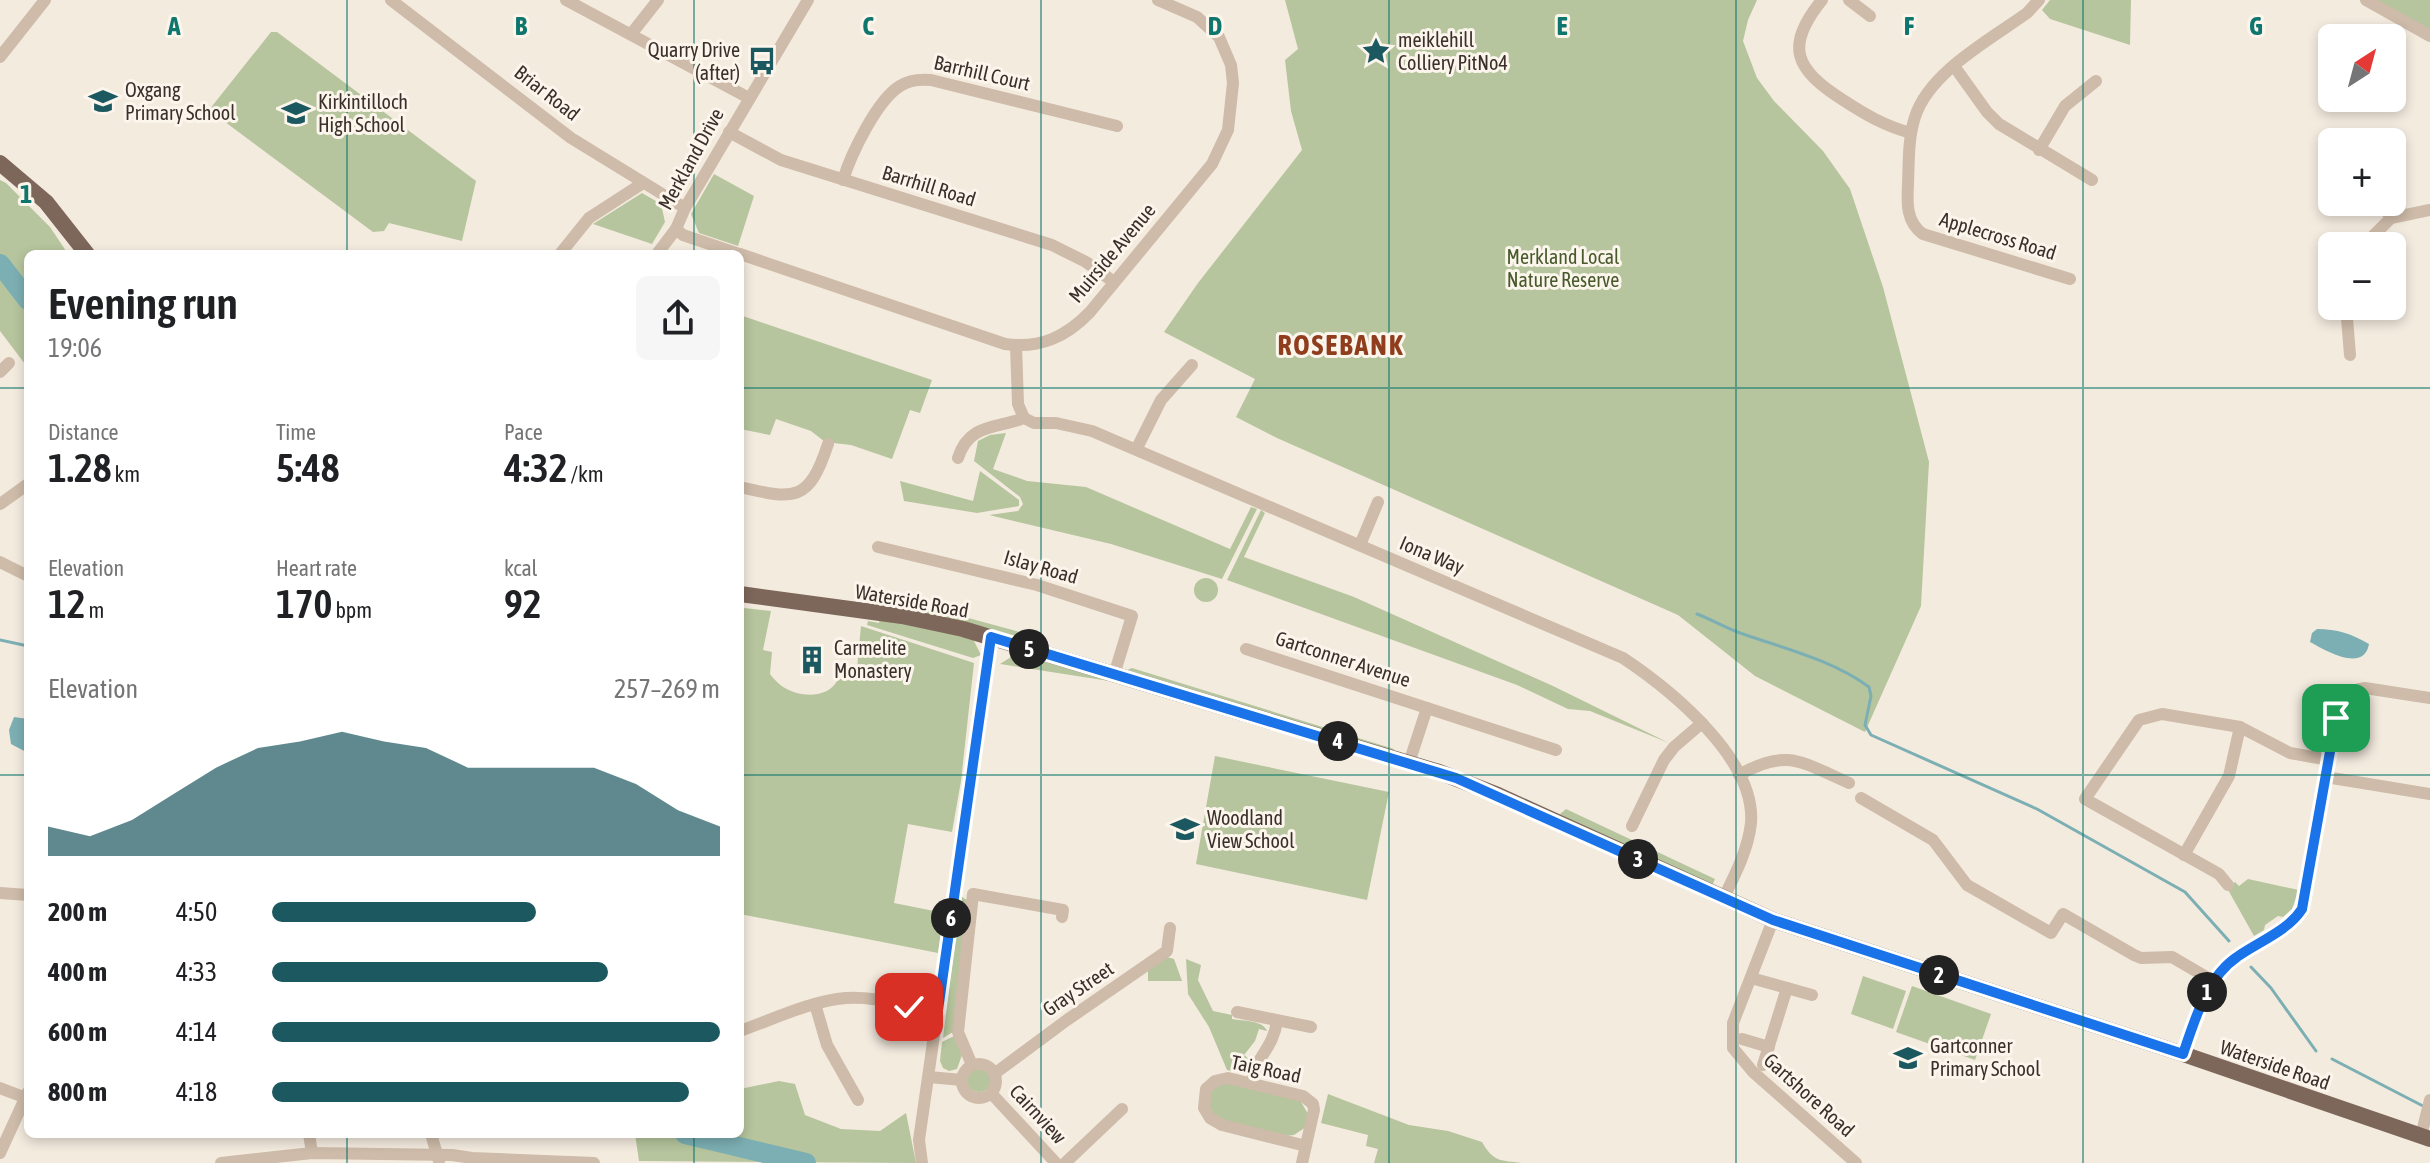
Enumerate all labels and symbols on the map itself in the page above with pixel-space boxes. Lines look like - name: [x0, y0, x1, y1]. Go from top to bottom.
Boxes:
- text: A: [167, 11, 181, 41]
- text: B: [515, 11, 528, 41]
- text: C: [862, 11, 874, 41]
- text: D: [1208, 11, 1222, 41]
- text: E: [1556, 11, 1568, 41]
- text: F: [1904, 11, 1915, 41]
- text: G: [2249, 11, 2263, 41]
- north arrow: [2318, 24, 2406, 112]
- place label: meiklehill Colliery PitNo4: [1398, 28, 1508, 74]
- place icon: meiklehill Colliery PitNo4: [1361, 36, 1391, 66]
- place label: Quarry Drive (after): [648, 38, 740, 84]
- bus stop icon: Quarry Drive (after): [747, 46, 777, 76]
- street label: Barrhill Court: [932, 50, 1033, 95]
- street label: Briar Road: [510, 60, 584, 125]
- place label: Oxgang Primary School: [125, 78, 236, 124]
- school or university icon: Oxgang Primary School: [88, 86, 118, 116]
- place label: Kirkintilloch High School: [318, 90, 408, 136]
- school or university icon: Kirkintilloch High School: [281, 98, 311, 128]
- street label: Merkland Drive: [653, 104, 728, 214]
- street label: Barrhill Road: [880, 160, 979, 211]
- text: 1: [20, 179, 32, 209]
- street label: Muirside Avenue: [1064, 199, 1160, 307]
- street label: Applecross Road: [1937, 207, 2059, 264]
- park label: Merkland Local Nature Reserve: [1507, 245, 1620, 291]
- district label: ROSEBANK: [1278, 329, 1405, 361]
- street label: Iona Way: [1397, 531, 1468, 578]
- street label: Islay Road: [1001, 545, 1081, 588]
- street label: Waterside Road: [854, 579, 971, 622]
- street label: Gartconner Avenue: [1273, 626, 1413, 691]
- pin: 5: [1009, 629, 1049, 669]
- place label: Carmelite Monastery: [834, 636, 912, 682]
- building icon: Carmelite Monastery: [797, 645, 827, 675]
- pin: [2302, 684, 2370, 752]
- pin: 4: [1318, 721, 1358, 761]
- place label: Woodland View School: [1207, 806, 1295, 852]
- school or university icon: Woodland View School: [1170, 814, 1200, 844]
- pin: 3: [1618, 839, 1658, 879]
- pin: 6: [931, 898, 971, 938]
- pin: 2: [1919, 955, 1959, 995]
- street label: Gray Street: [1038, 956, 1118, 1021]
- pin: 1: [2187, 972, 2227, 1012]
- pin: [875, 973, 943, 1041]
- place label: Gartconner Primary School: [1930, 1034, 2041, 1080]
- street label: Waterside Road: [2217, 1035, 2333, 1094]
- school or university icon: Gartconner Primary School: [1893, 1043, 1923, 1073]
- street label: Gartshore Road: [1759, 1048, 1859, 1141]
- street label: Taig Road: [1229, 1050, 1303, 1087]
- street label: Cairnview: [1005, 1079, 1071, 1148]

